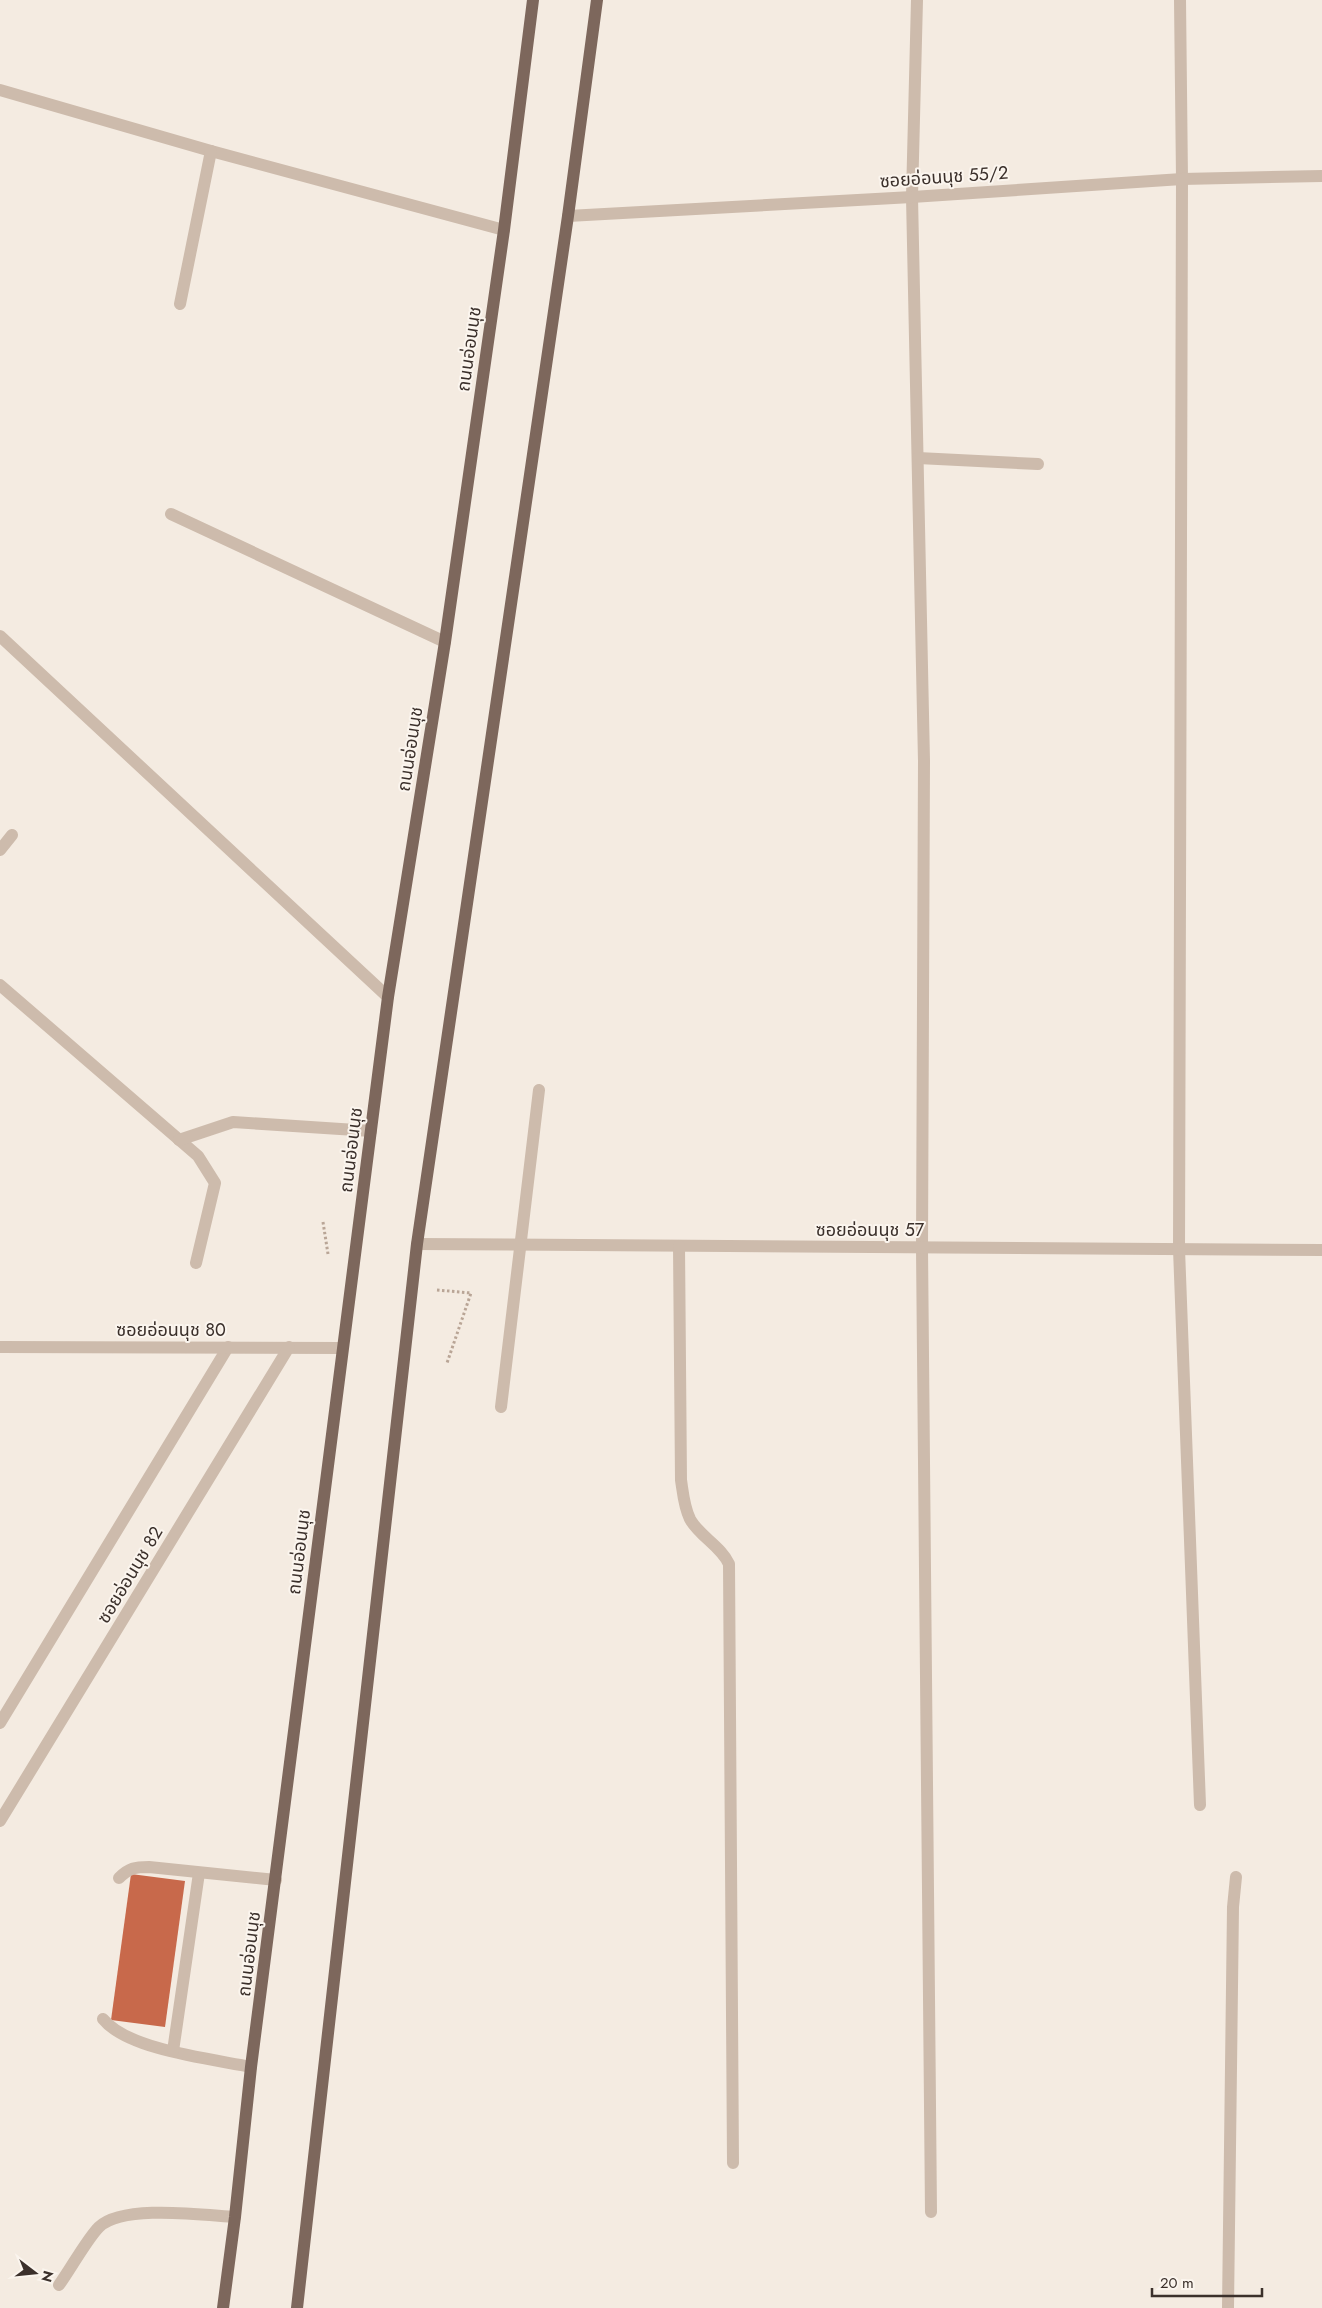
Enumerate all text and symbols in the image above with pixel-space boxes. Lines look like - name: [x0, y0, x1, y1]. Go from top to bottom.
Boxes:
- street label: ซอยอ่อนนุช 55/2: [879, 160, 1009, 194]
- street label: ถนนอ่อนนุช: [450, 305, 488, 393]
- street label: ถนนอ่อนนุช: [390, 705, 430, 793]
- street label: ถนนอ่อนนุช: [333, 1106, 369, 1194]
- street label: ซอยอ่อนนุช 57: [816, 1217, 925, 1243]
- street label: ซอยอ่อนนุช 80: [116, 1317, 226, 1343]
- street label: ถนนอ่อนนุช: [281, 1508, 317, 1596]
- street label: ซอยอ่อนนุช 82: [91, 1522, 169, 1628]
- street label: ถนนอ่อนนุช: [231, 1910, 267, 1998]
- north arrow: [10, 2248, 60, 2298]
- scale bar: [1152, 2266, 1262, 2298]
- text: N: [36, 2268, 59, 2285]
- text: 20 m: [1160, 2272, 1194, 2294]

